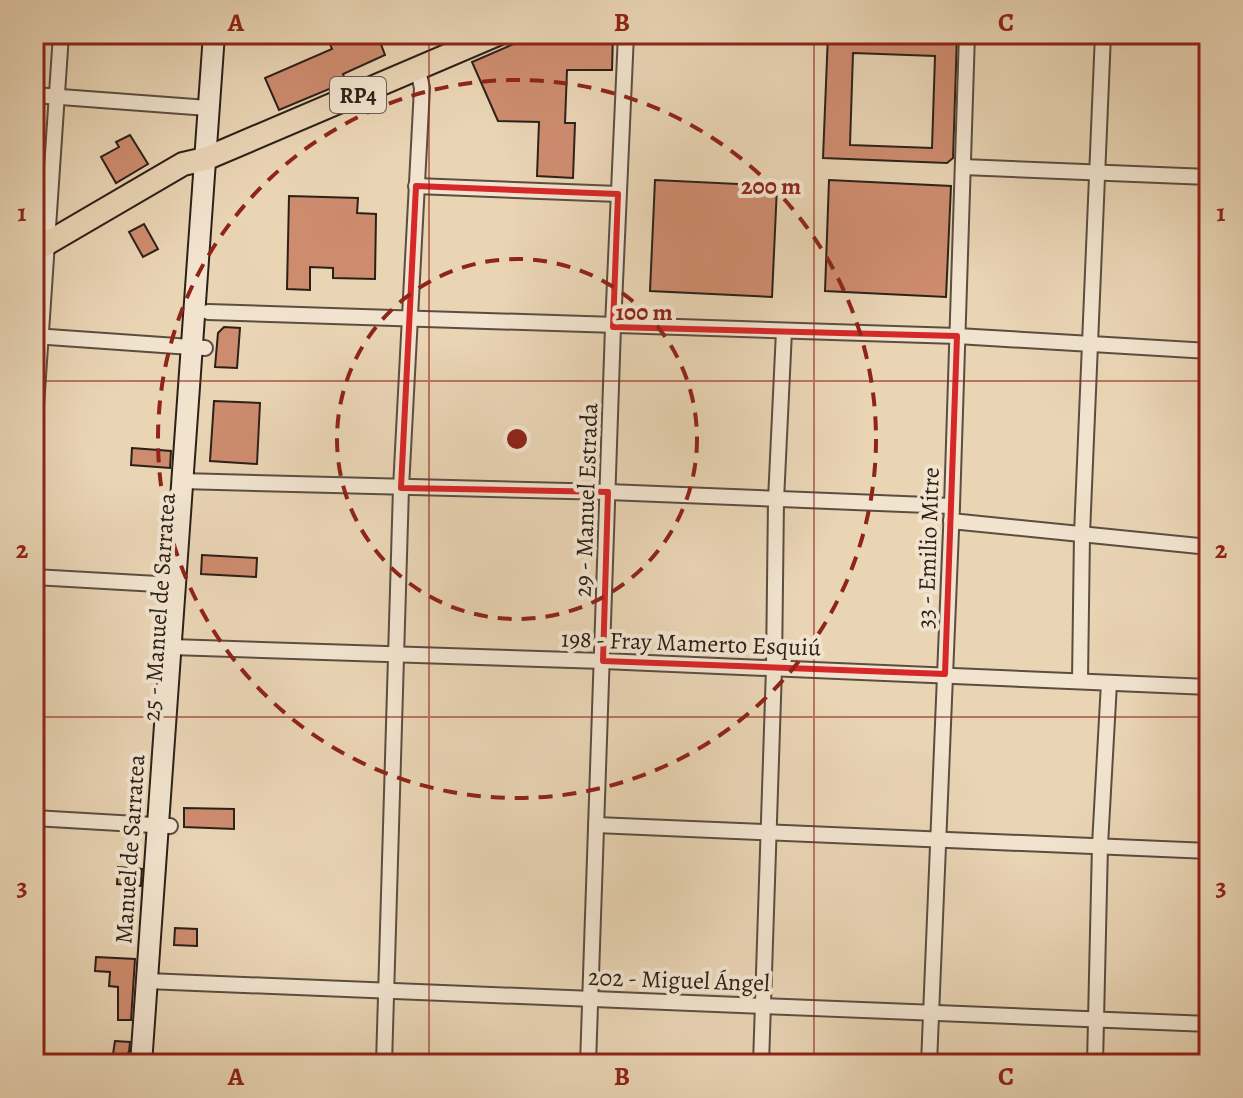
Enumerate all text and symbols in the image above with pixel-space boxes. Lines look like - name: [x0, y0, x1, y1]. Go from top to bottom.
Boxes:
- text: A: [227, 5, 245, 40]
- text: B: [614, 5, 630, 40]
- text: C: [998, 5, 1014, 40]
- road number: RP4: [330, 77, 386, 113]
- text: 200 m: [741, 170, 801, 202]
- text: 1: [17, 195, 27, 230]
- text: 1: [1216, 195, 1226, 230]
- text: 100 m: [615, 296, 673, 328]
- street label: 29 - Manuel Estrada: [567, 401, 605, 598]
- centre of rings: [503, 425, 531, 453]
- street label: 33 - Emilio Mitre: [909, 467, 947, 629]
- street label: 25 - Manuel de Sarratea: [135, 491, 183, 722]
- text: 2: [16, 532, 29, 567]
- text: 2: [1215, 532, 1228, 567]
- street label: 198 - Fray Mamerto Esquiú: [560, 622, 822, 664]
- street label: Manuel de Sarratea: [107, 752, 153, 945]
- text: 3: [16, 869, 28, 904]
- text: 3: [1215, 869, 1227, 904]
- street label: 202 - Miguel Ángel: [588, 961, 771, 999]
- text: A: [227, 1059, 245, 1094]
- text: B: [614, 1059, 630, 1094]
- text: C: [998, 1059, 1014, 1094]

